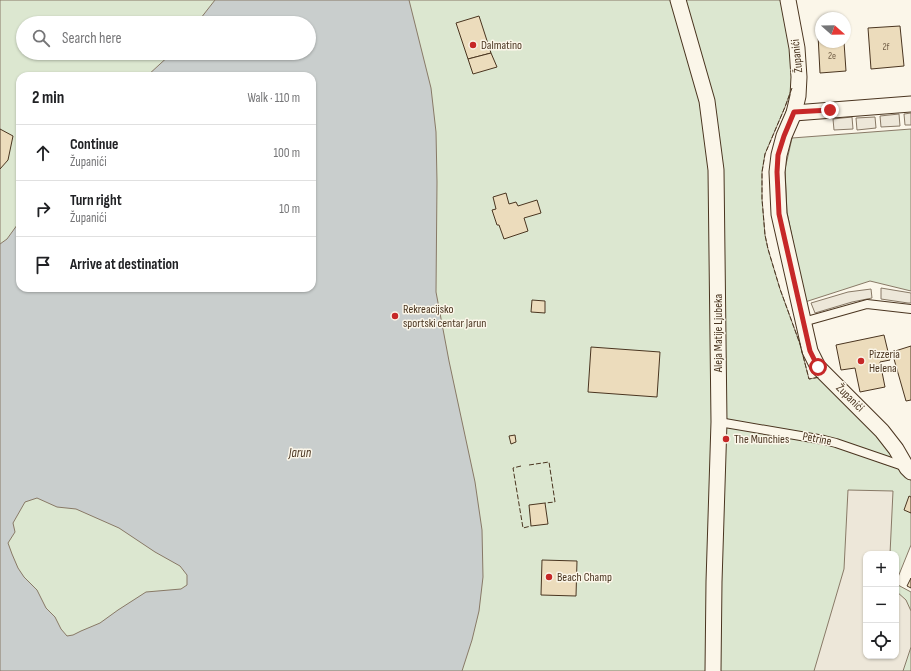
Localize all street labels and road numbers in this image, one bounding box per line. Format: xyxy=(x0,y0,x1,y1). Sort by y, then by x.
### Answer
street label: Županići xyxy=(788,38,806,74)
street label: Aleja Matije Ljubeka xyxy=(711,293,726,373)
street label: Županići xyxy=(833,381,867,415)
street label: Petrine xyxy=(801,429,833,449)

